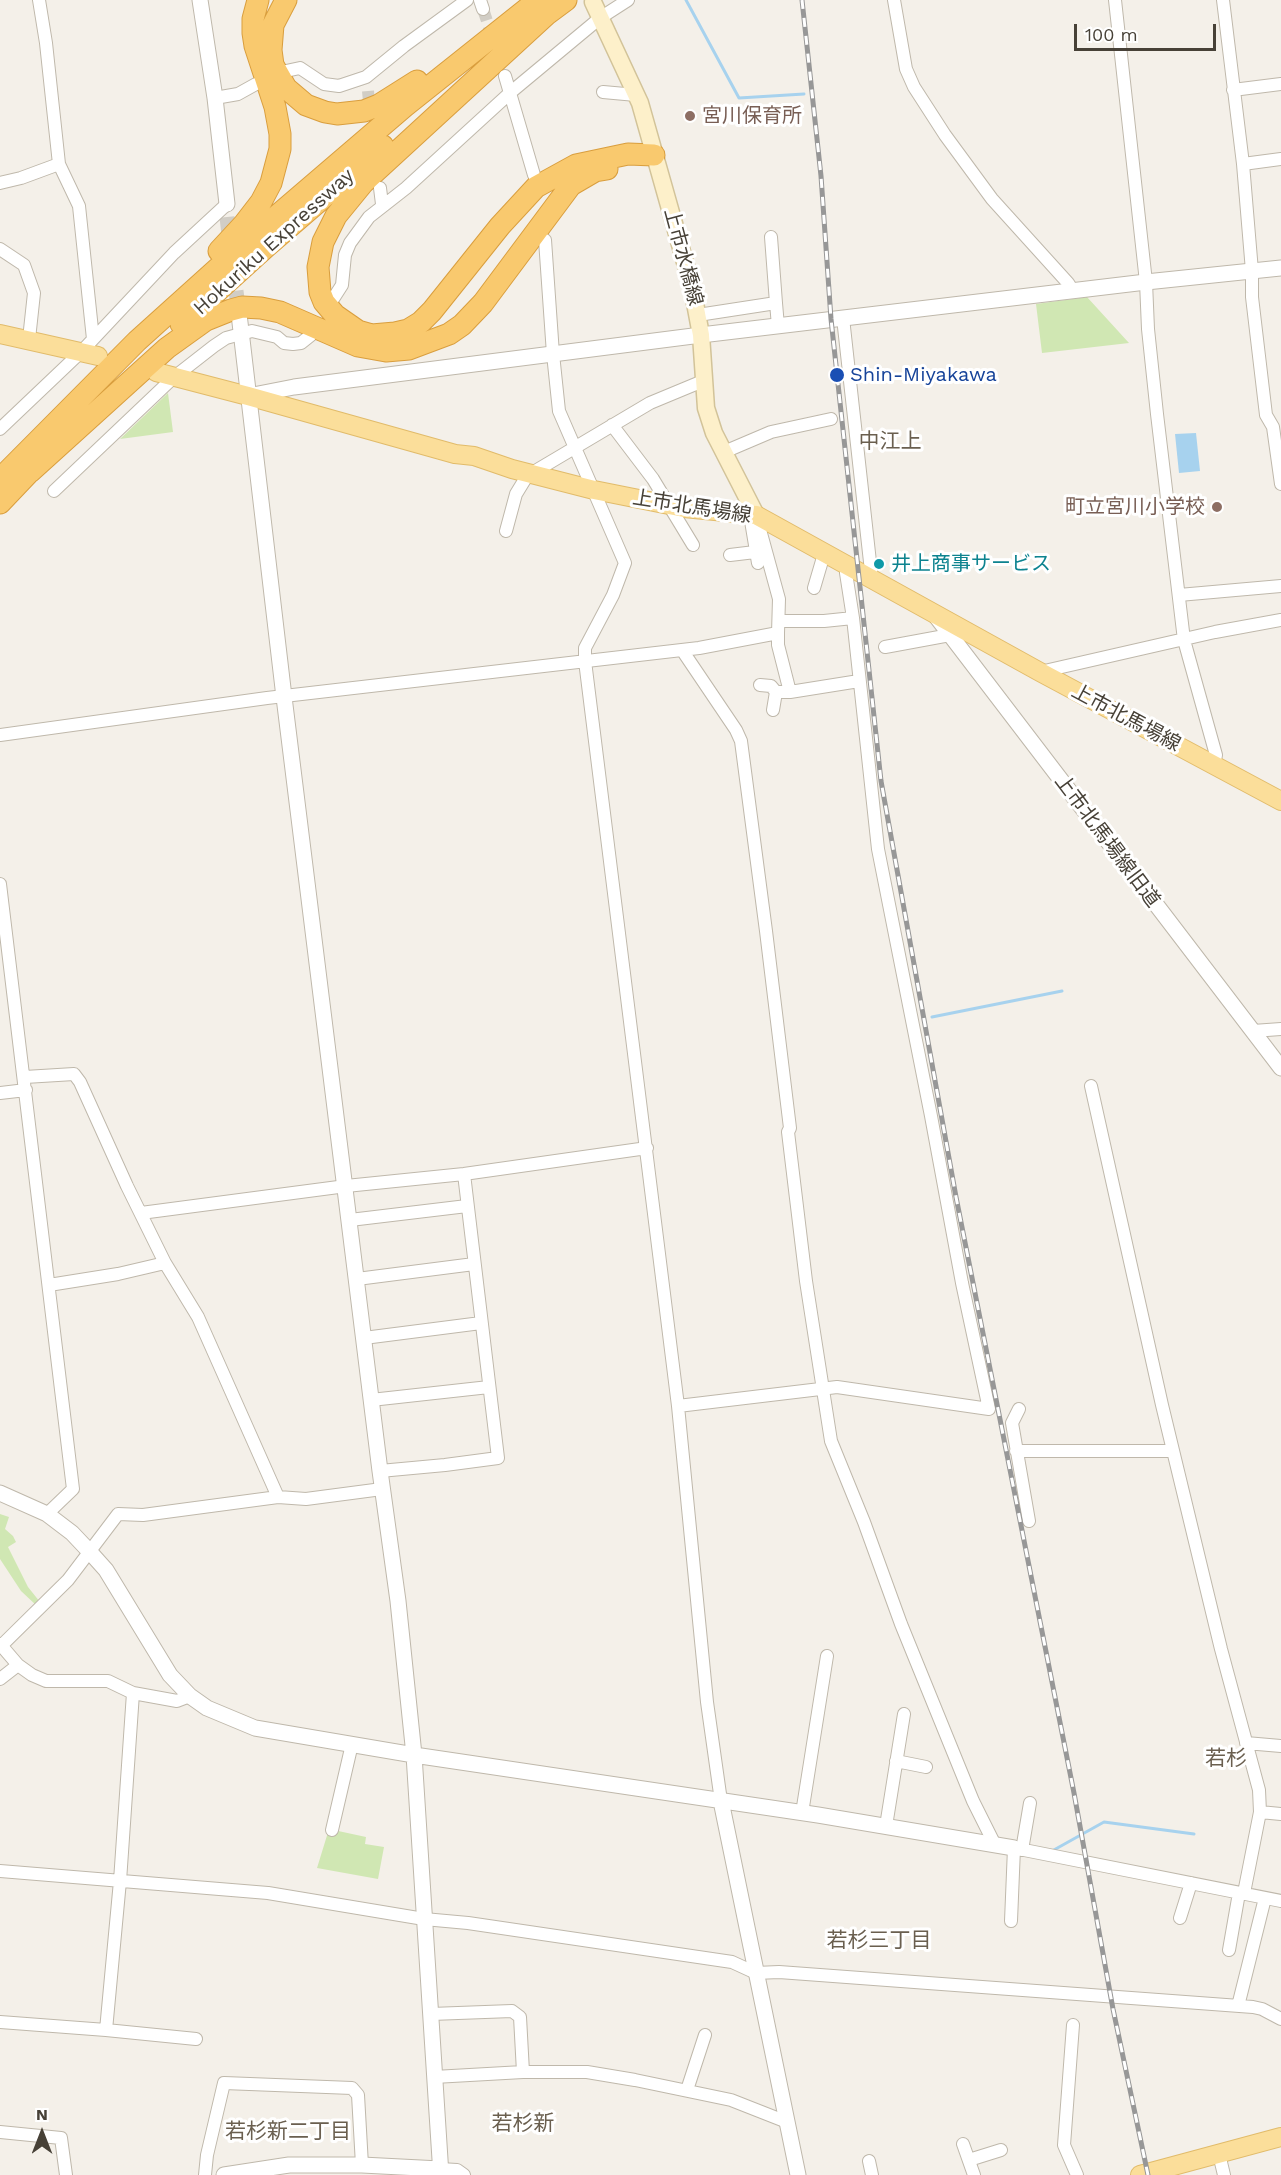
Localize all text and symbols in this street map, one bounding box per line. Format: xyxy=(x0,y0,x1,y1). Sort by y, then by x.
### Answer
scale bar xyxy=(1077,12,1220,50)
text: 100 m xyxy=(1085,24,1138,45)
place label: 宮川保育所 xyxy=(702,104,802,128)
marker: 宮川保育所 xyxy=(683,109,697,123)
street label: Hokuriku Expressway xyxy=(189,164,359,320)
street label: 上市水橋線 xyxy=(658,206,708,308)
place label: Shin-Miyakawa xyxy=(850,363,997,387)
marker: Shin-Miyakawa xyxy=(828,366,846,384)
district label: 中江上 xyxy=(859,429,921,455)
street label: 上市北馬場線 xyxy=(631,486,753,528)
place label: 町立宮川小学校 xyxy=(1065,495,1205,519)
marker: 町立宮川小学校 xyxy=(1210,500,1224,514)
place label: 井上商事サービス xyxy=(891,552,1051,576)
marker: 井上商事サービス xyxy=(872,557,886,571)
street label: 上市北馬場線 xyxy=(1067,679,1185,757)
street label: 上市北馬場線旧道 xyxy=(1049,770,1165,912)
district label: 若杉 xyxy=(1205,1746,1247,1772)
district label: 若杉三丁目 xyxy=(827,1928,931,1954)
north arrow xyxy=(12,2103,72,2163)
text: N xyxy=(36,2105,48,2124)
district label: 若杉新 xyxy=(492,2111,554,2137)
district label: 若杉新二丁目 xyxy=(225,2119,351,2145)

